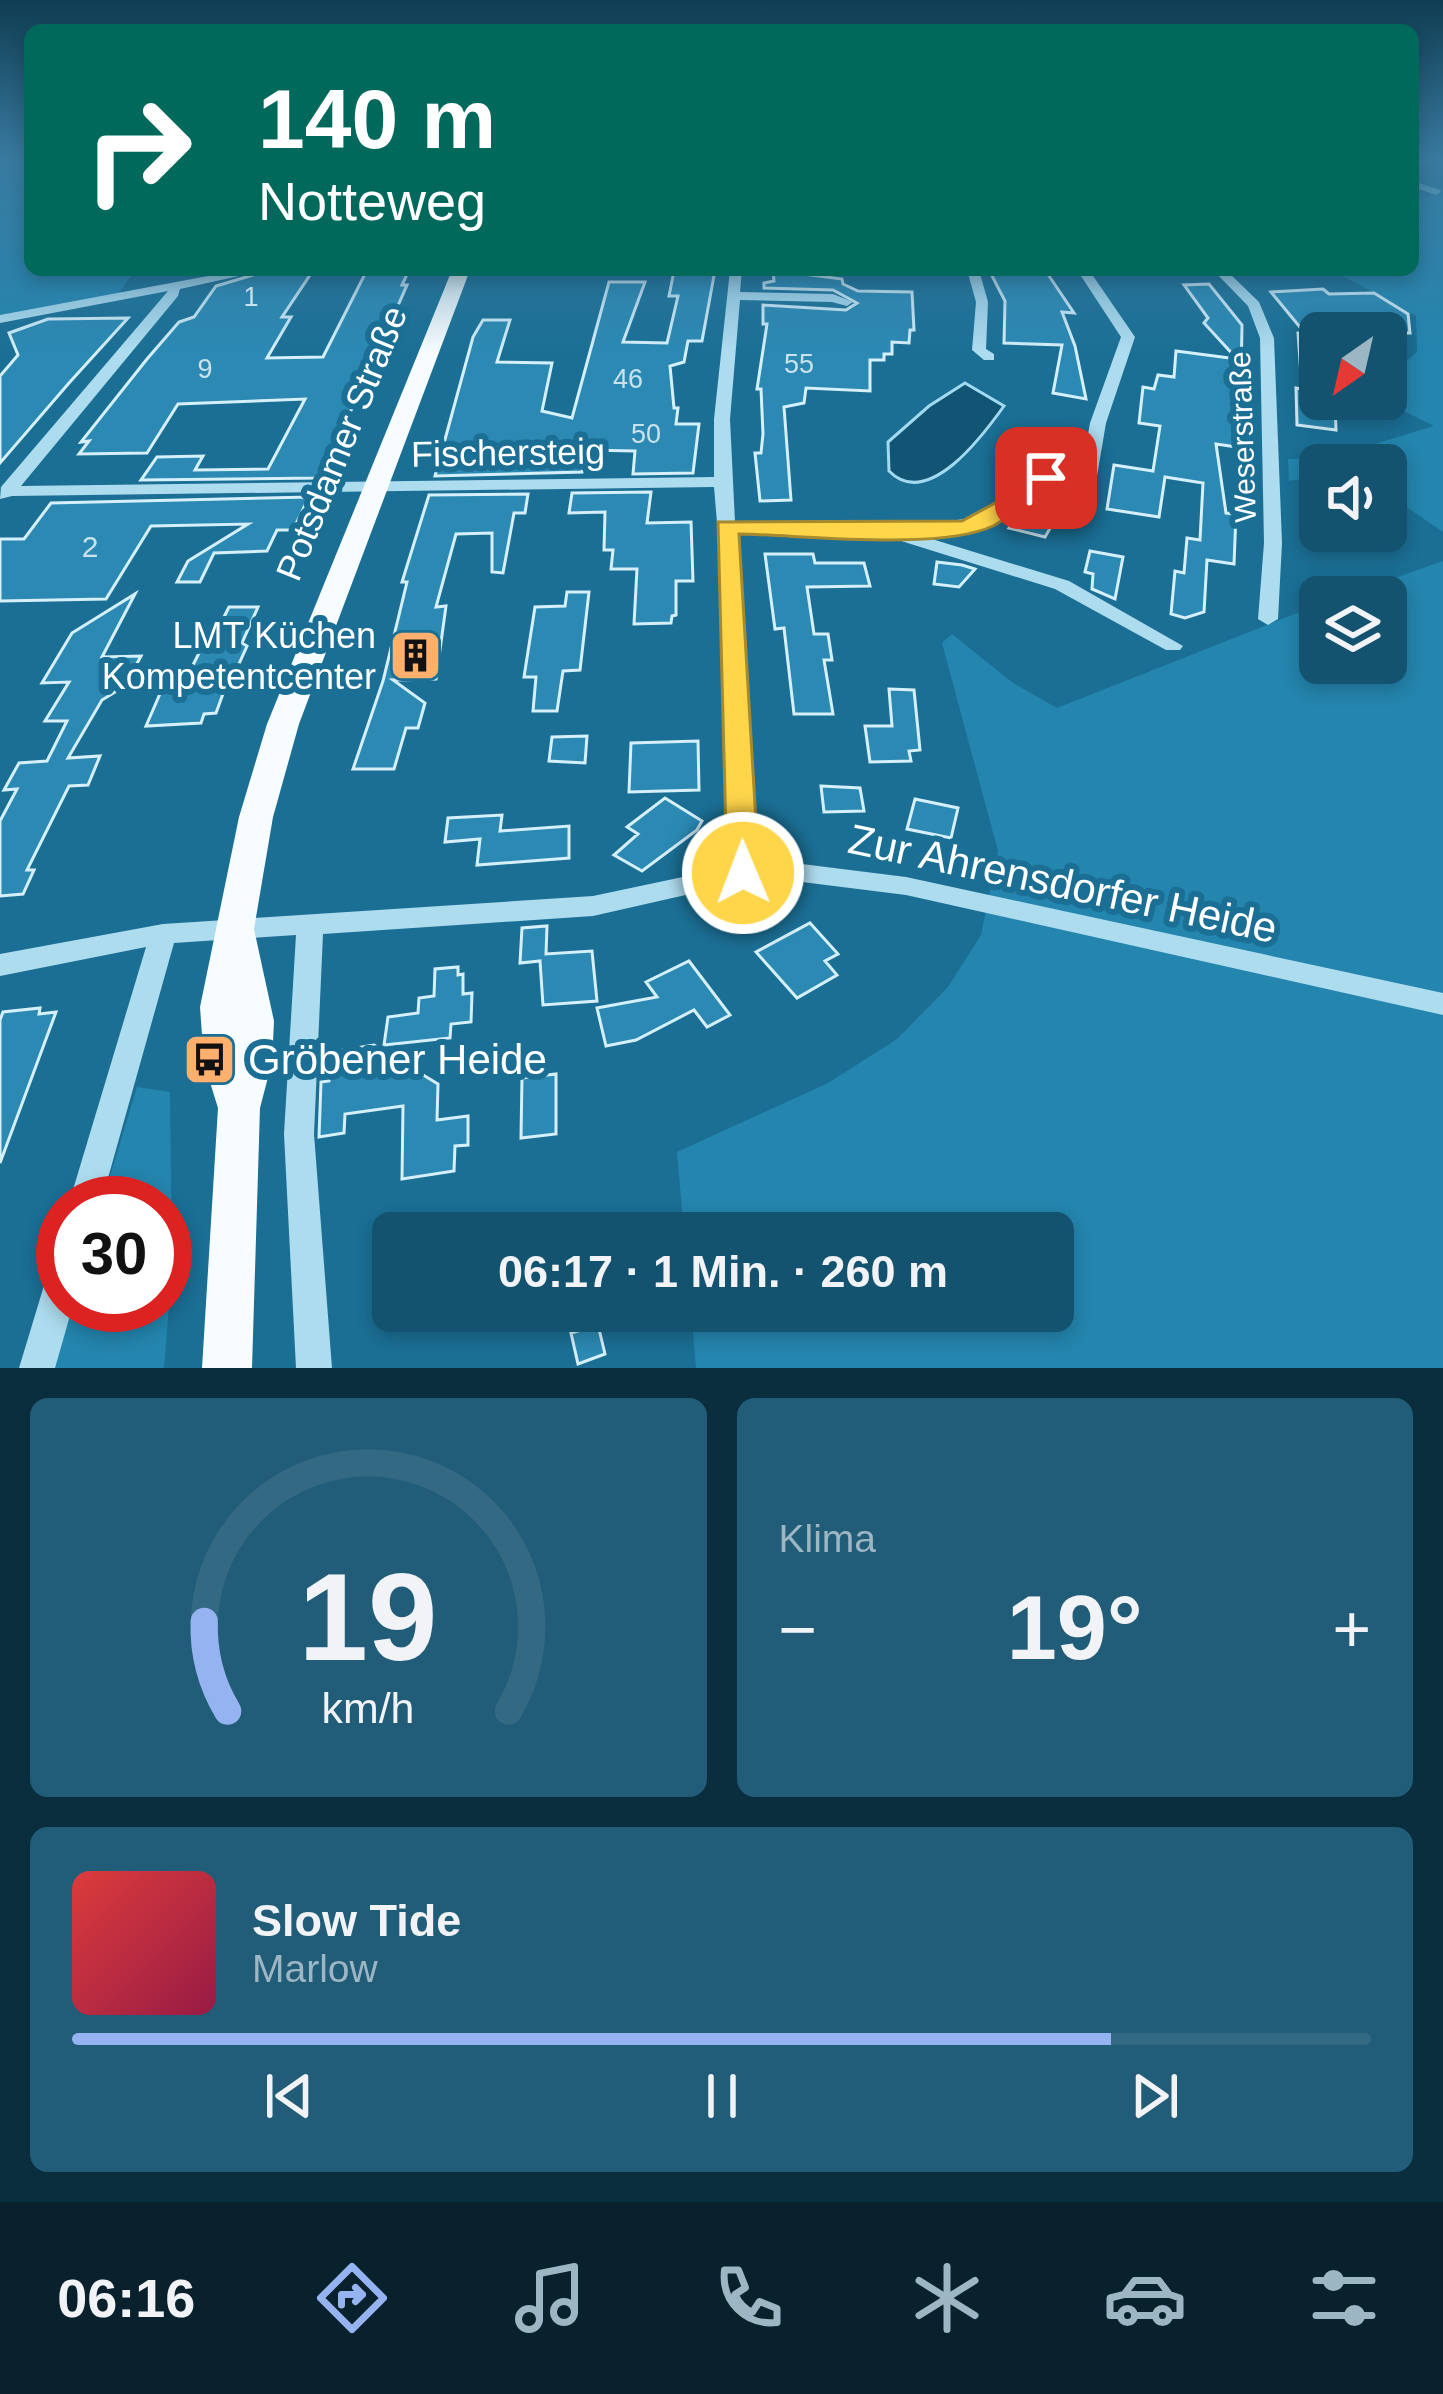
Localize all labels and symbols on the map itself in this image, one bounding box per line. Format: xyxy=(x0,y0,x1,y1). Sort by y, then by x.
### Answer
house number: 1 xyxy=(243,282,259,312)
street label: Potsdamer Straße xyxy=(268,300,415,586)
north arrow xyxy=(1299,312,1407,420)
house number: 55 xyxy=(784,349,814,379)
street label: Weserstraße xyxy=(1223,351,1262,523)
house number: 9 xyxy=(197,354,213,384)
house number: 46 xyxy=(613,364,643,394)
house number: 50 xyxy=(631,419,661,449)
pin xyxy=(995,427,1097,529)
street label: Fischersteig xyxy=(411,430,605,475)
house number: 2 xyxy=(82,530,98,563)
place label: LMT Küchen Kompetentcenter xyxy=(102,615,376,697)
building icon: LMT Küchen Kompetentcenter xyxy=(387,628,443,684)
position arrow xyxy=(680,810,806,936)
street label: Zur Ahrensdorfer Heide xyxy=(844,815,1281,952)
bus stop icon: Gröbener Heide xyxy=(181,1031,237,1087)
place label: Gröbener Heide xyxy=(248,1036,547,1083)
speed limit sign: 30 xyxy=(36,1176,192,1332)

